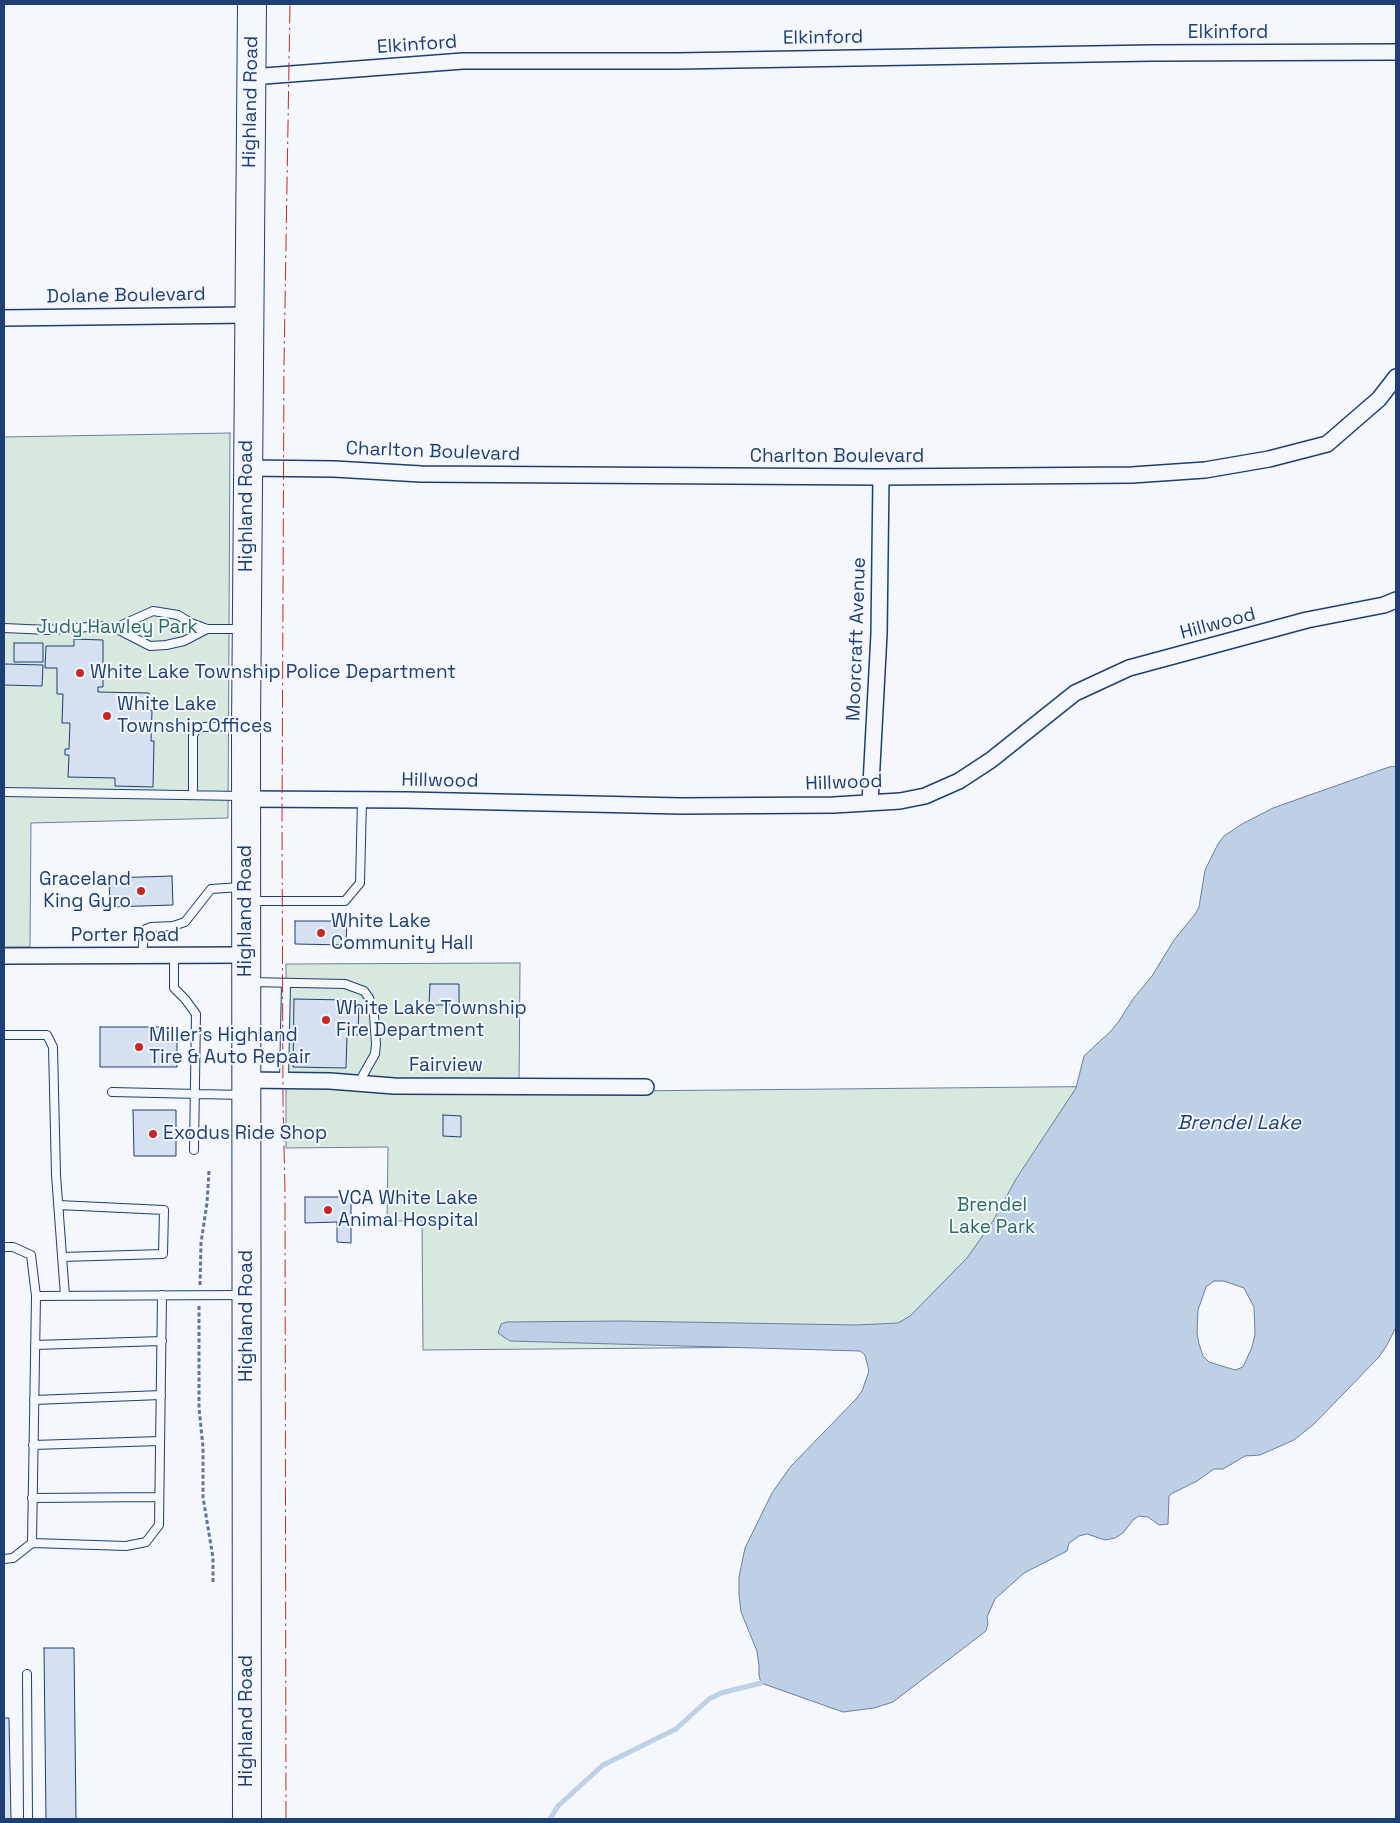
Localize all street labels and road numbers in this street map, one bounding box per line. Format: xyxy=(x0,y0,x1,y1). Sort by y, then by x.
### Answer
street label: Elkinford xyxy=(1188,22,1268,44)
street label: Elkinford xyxy=(783,26,863,50)
street label: Elkinford xyxy=(376,31,458,59)
street label: Highland Road xyxy=(238,36,264,168)
street label: Dolane Boulevard xyxy=(46,283,206,309)
street label: Charlton Boulevard xyxy=(345,438,521,466)
street label: Highland Road xyxy=(236,440,258,572)
street label: Charlton Boulevard xyxy=(750,446,924,468)
street label: Moorcraft Avenue xyxy=(843,557,871,721)
street label: Hillwood xyxy=(1178,603,1258,645)
street label: Hillwood xyxy=(401,769,479,793)
street label: Hillwood xyxy=(805,770,883,796)
street label: Highland Road xyxy=(235,845,257,977)
street label: Porter Road xyxy=(71,925,179,947)
street label: Fairview xyxy=(409,1055,483,1077)
street label: Highland Road xyxy=(236,1250,258,1382)
street label: Highland Road xyxy=(236,1655,258,1787)

